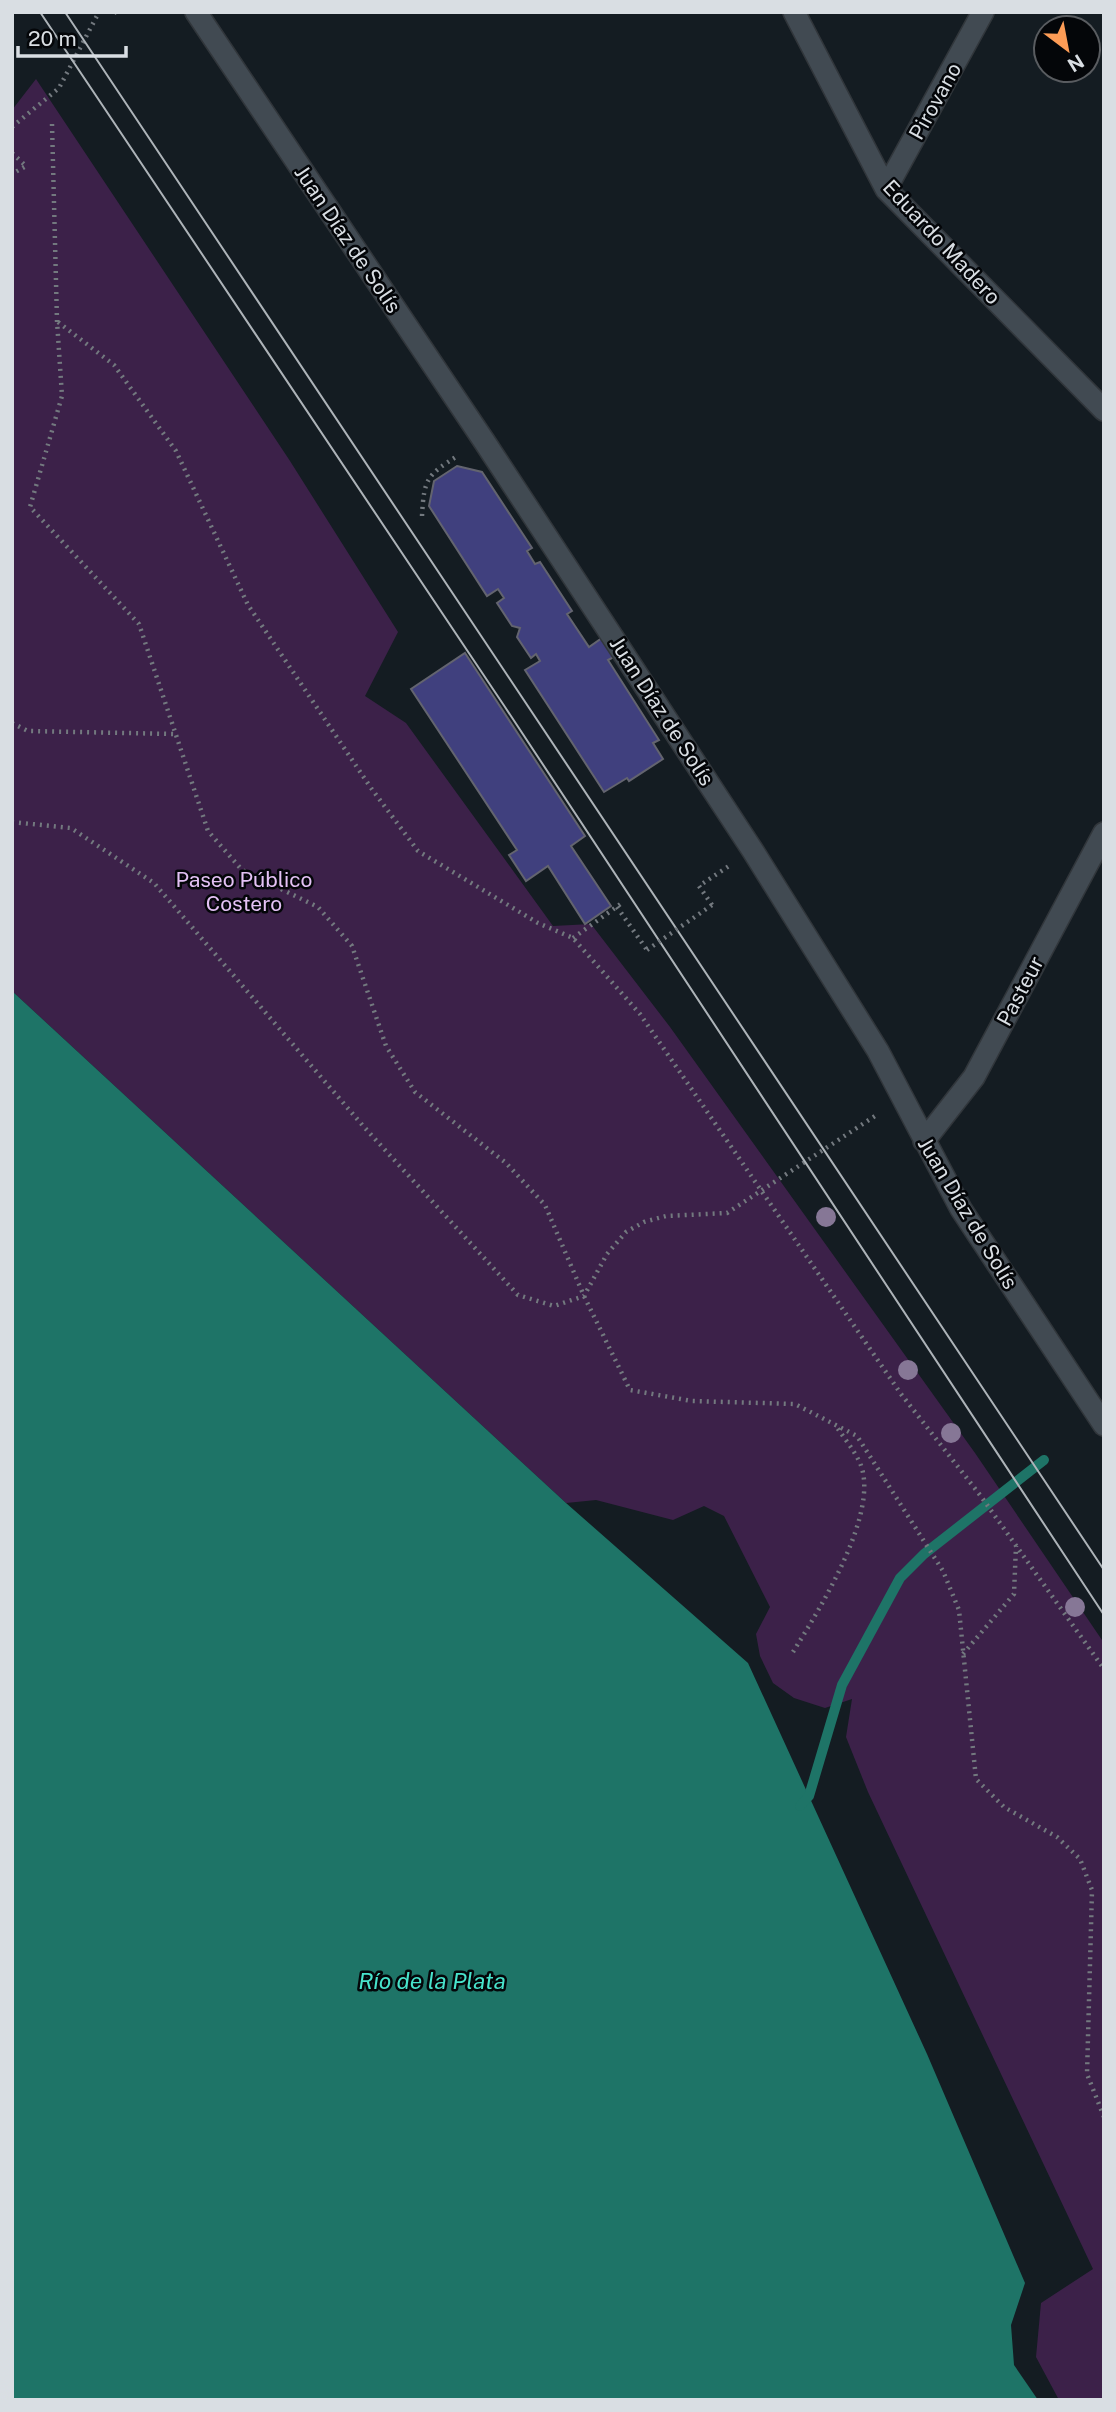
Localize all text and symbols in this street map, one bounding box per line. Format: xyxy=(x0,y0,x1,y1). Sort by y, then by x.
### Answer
scale bar xyxy=(18,14,126,58)
north arrow xyxy=(1032,14,1102,84)
text: 20 m xyxy=(28,26,77,51)
text: N xyxy=(1064,50,1088,77)
street label: Pirovano xyxy=(904,58,966,144)
street label: Juan Díaz de Solís xyxy=(289,160,407,318)
street label: Eduardo Madero xyxy=(878,175,1006,309)
street label: Juan Díaz de Solís xyxy=(605,632,719,790)
park label: Paseo Público Costero xyxy=(176,867,312,916)
street label: Pasteur xyxy=(991,952,1049,1030)
street label: Juan Díaz de Solís xyxy=(913,1133,1023,1293)
water label: Río de la Plata xyxy=(358,1967,506,1994)

